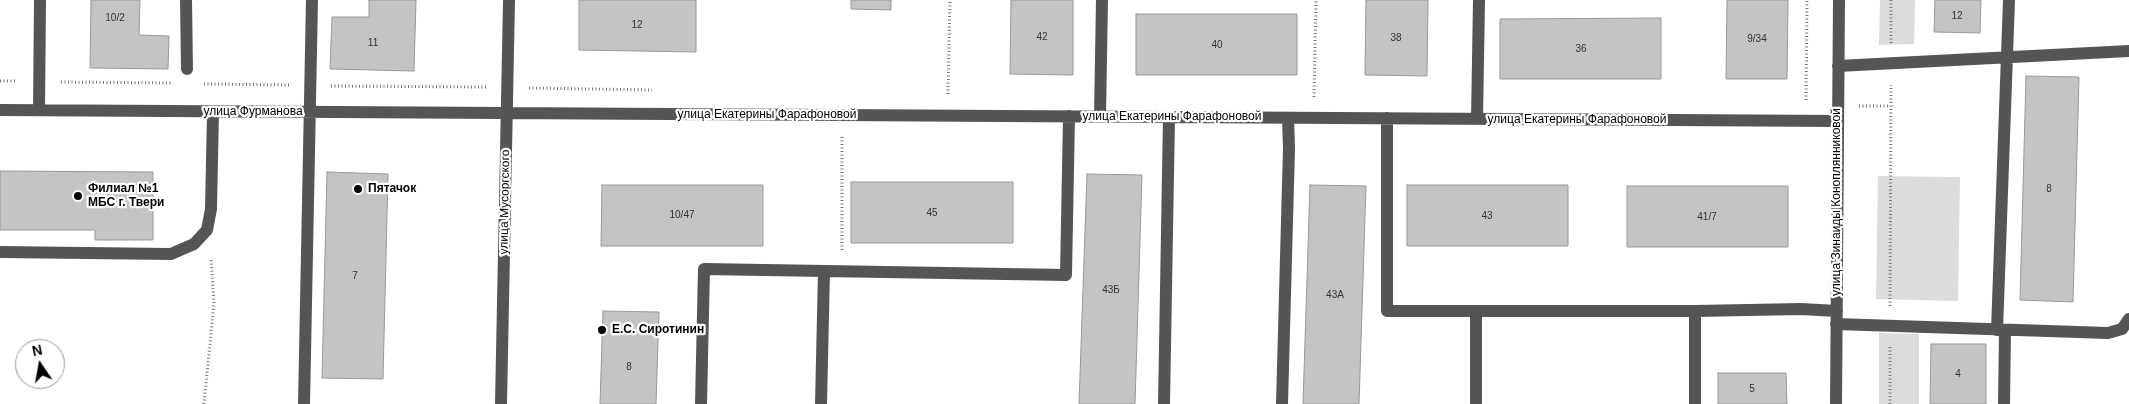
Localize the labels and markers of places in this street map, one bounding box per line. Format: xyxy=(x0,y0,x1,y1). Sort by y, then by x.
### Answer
place label: Филиал №1 МБС г. Твери xyxy=(88,182,164,210)
place label: Пятачок xyxy=(368,182,416,196)
marker: Пятачок xyxy=(352,183,364,195)
marker: Филиал №1 МБС г. Твери xyxy=(72,190,84,202)
place label: Е.С. Сиротинин xyxy=(612,323,704,337)
marker: Е.С. Сиротинин xyxy=(596,324,608,336)

